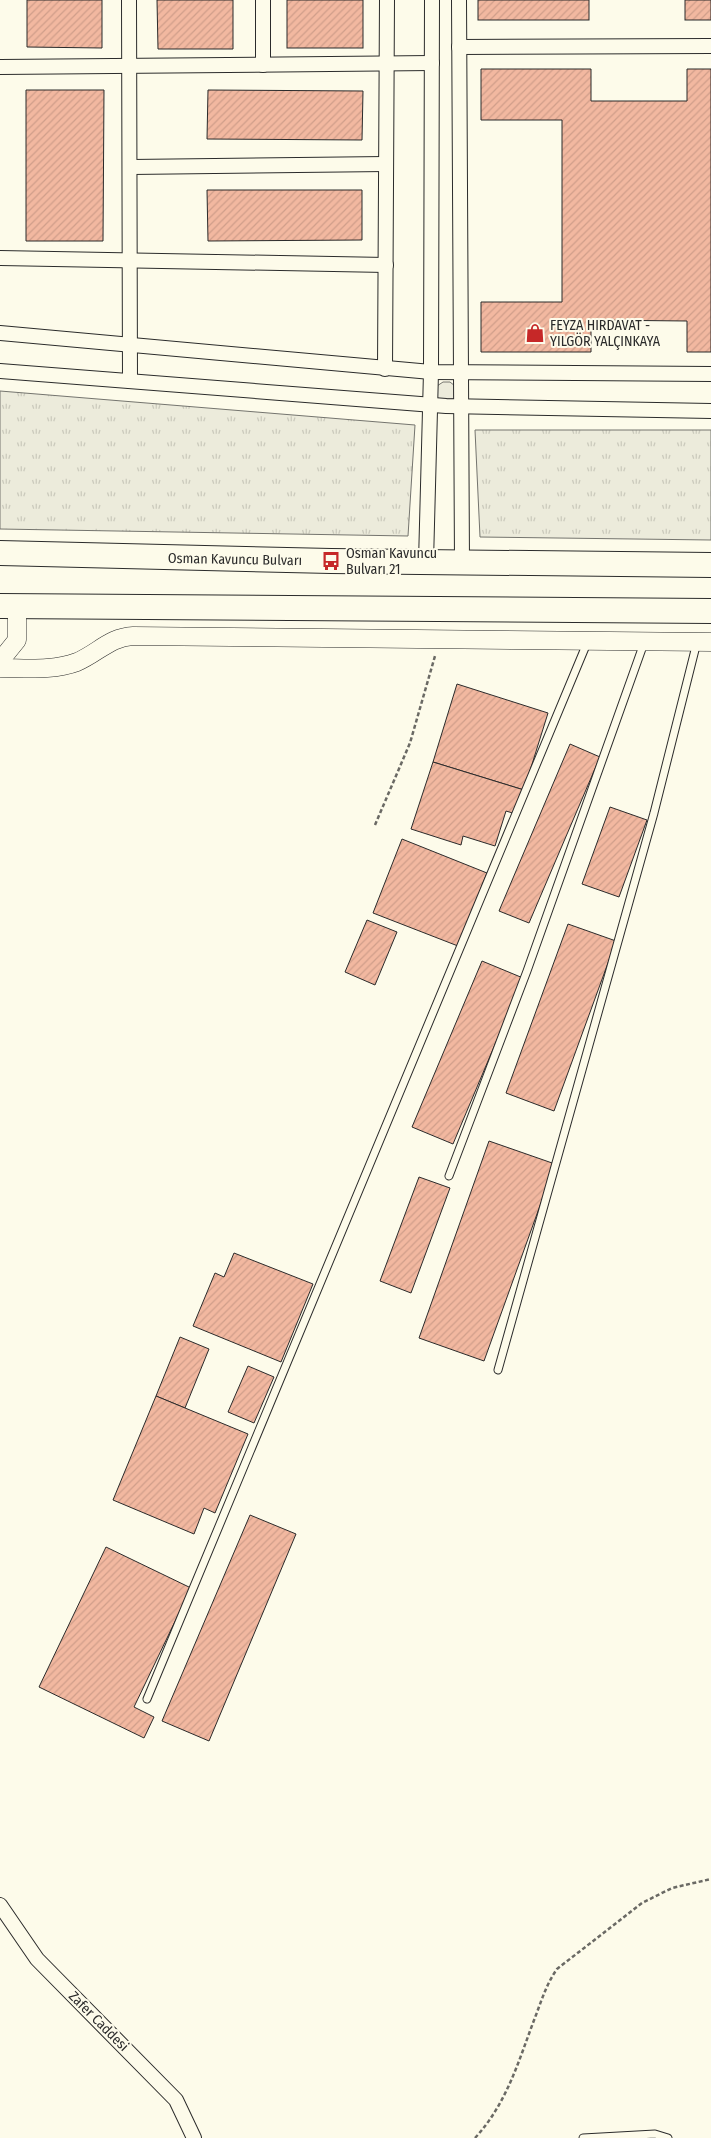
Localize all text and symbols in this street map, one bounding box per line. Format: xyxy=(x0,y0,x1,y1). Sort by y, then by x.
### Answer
place label: FEYZA HIRDAVAT - YILGÖR YALÇINKAYA xyxy=(550,317,661,350)
shop icon: FEYZA HIRDAVAT - YILGÖR YALÇINKAYA xyxy=(524,322,546,344)
place label: Osman Kavuncu Bulvarı 21 xyxy=(346,545,437,578)
street label: Osman Kavuncu Bulvarı xyxy=(168,550,302,569)
bus stop icon: Osman Kavuncu Bulvarı 21 xyxy=(320,550,342,572)
street label: Zafer Caddesi xyxy=(65,1988,132,2055)

